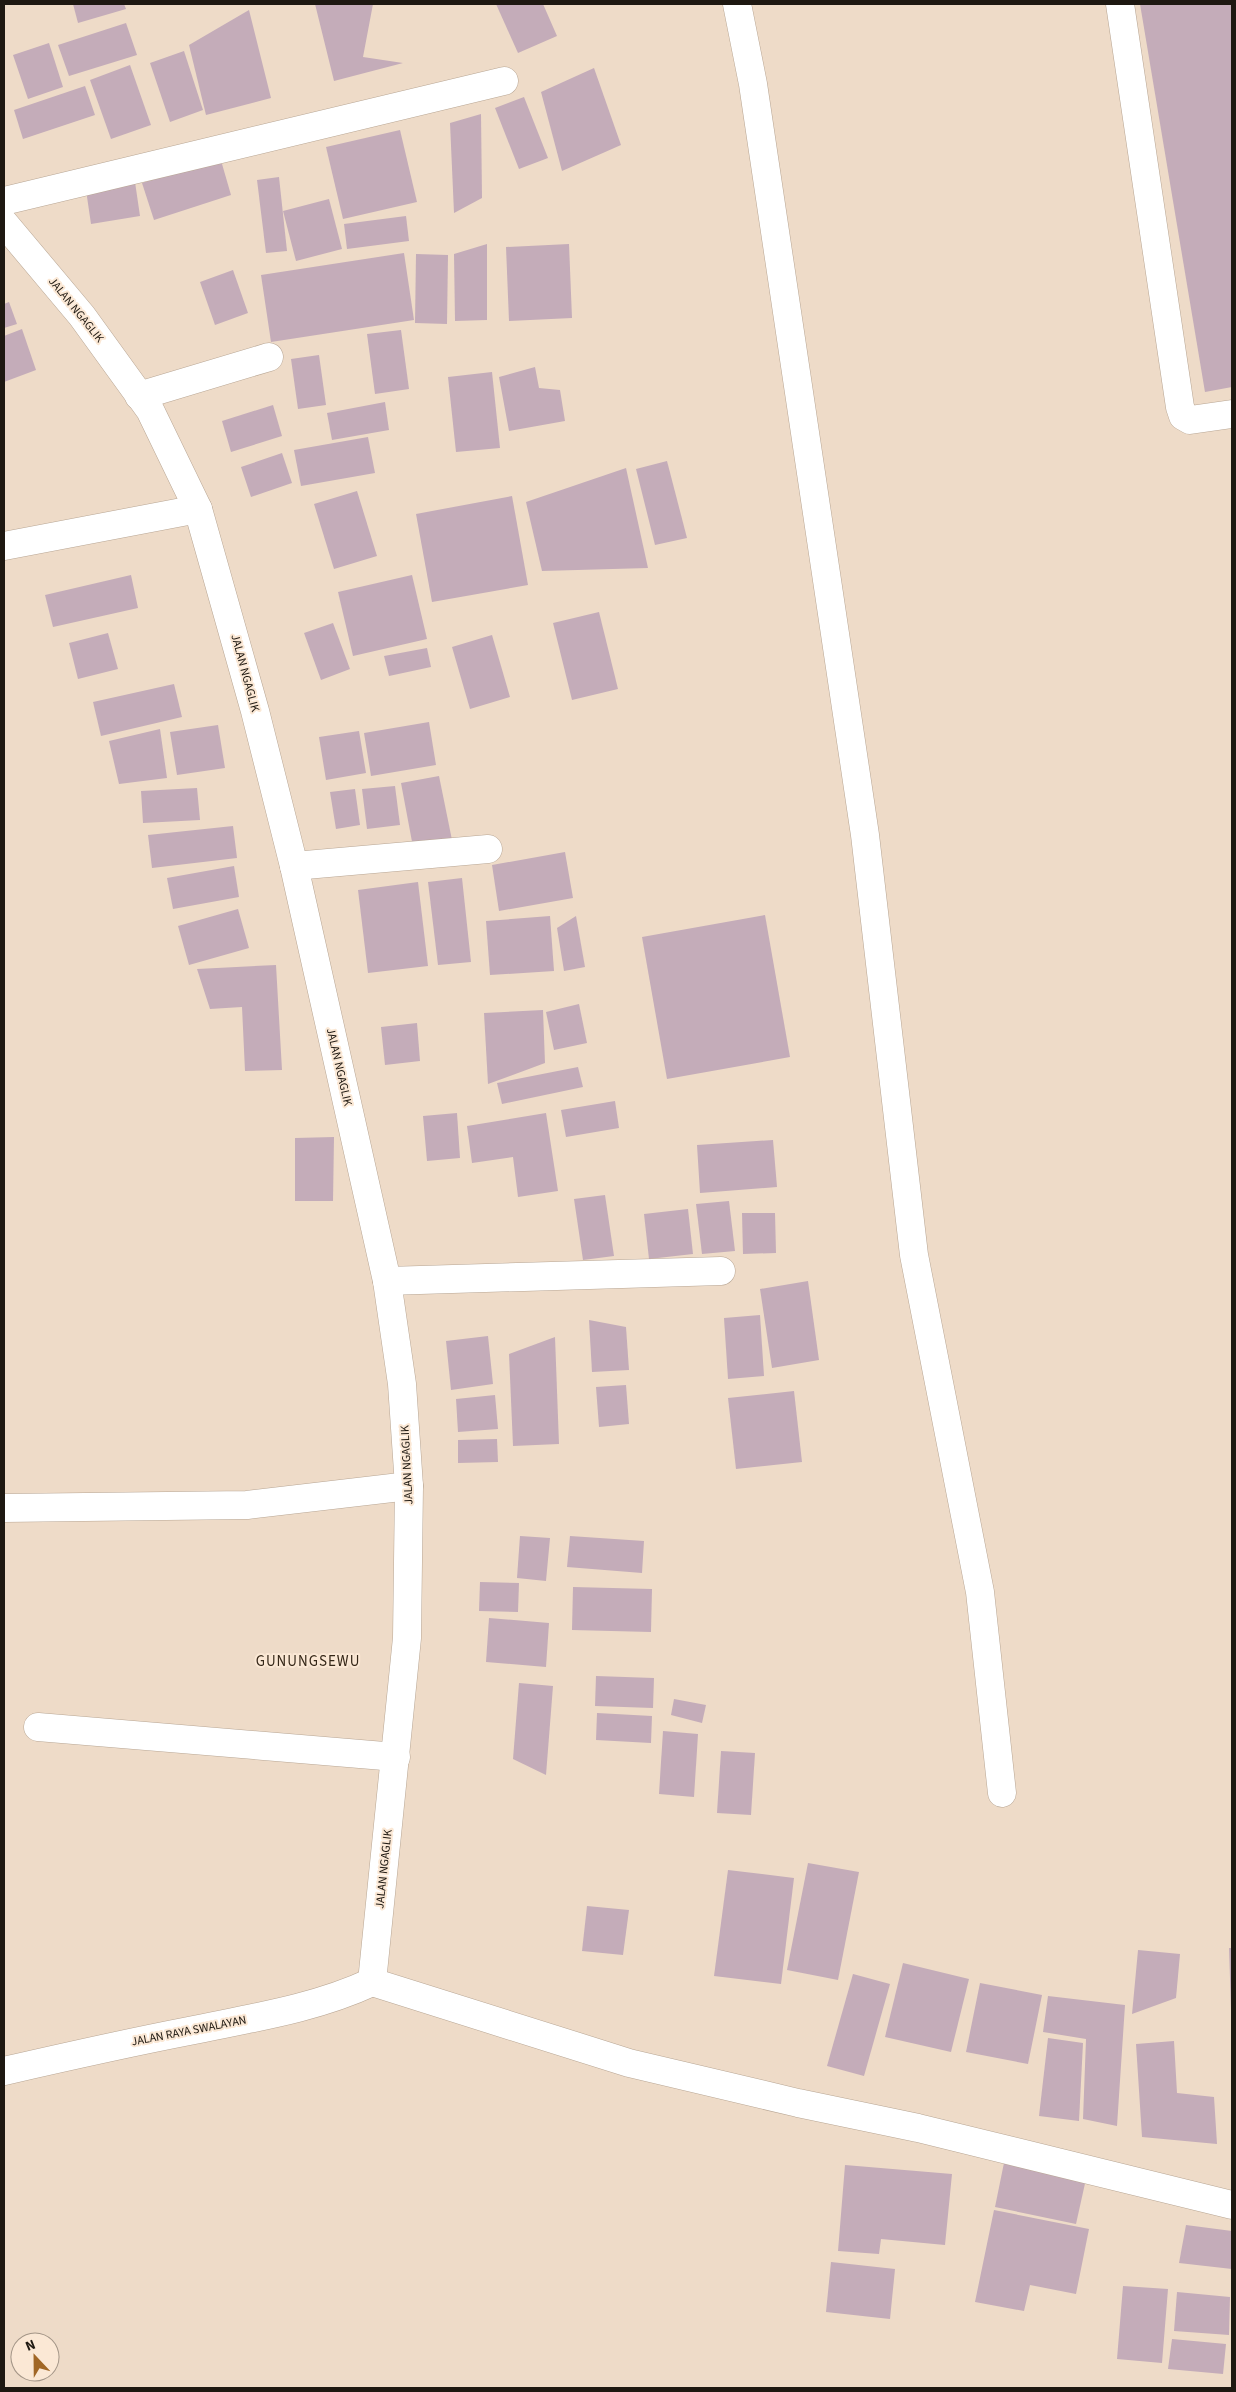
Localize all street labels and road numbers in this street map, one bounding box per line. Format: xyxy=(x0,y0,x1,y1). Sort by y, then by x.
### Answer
street label: JALAN NGAGLIK xyxy=(44,274,108,346)
street label: JALAN NGAGLIK xyxy=(226,632,264,714)
street label: JALAN NGAGLIK xyxy=(322,1026,356,1108)
street label: JALAN NGAGLIK xyxy=(396,1425,418,1505)
street label: JALAN NGAGLIK xyxy=(371,1828,397,1910)
street label: JALAN RAYA SWALAYAN xyxy=(130,2012,248,2050)

